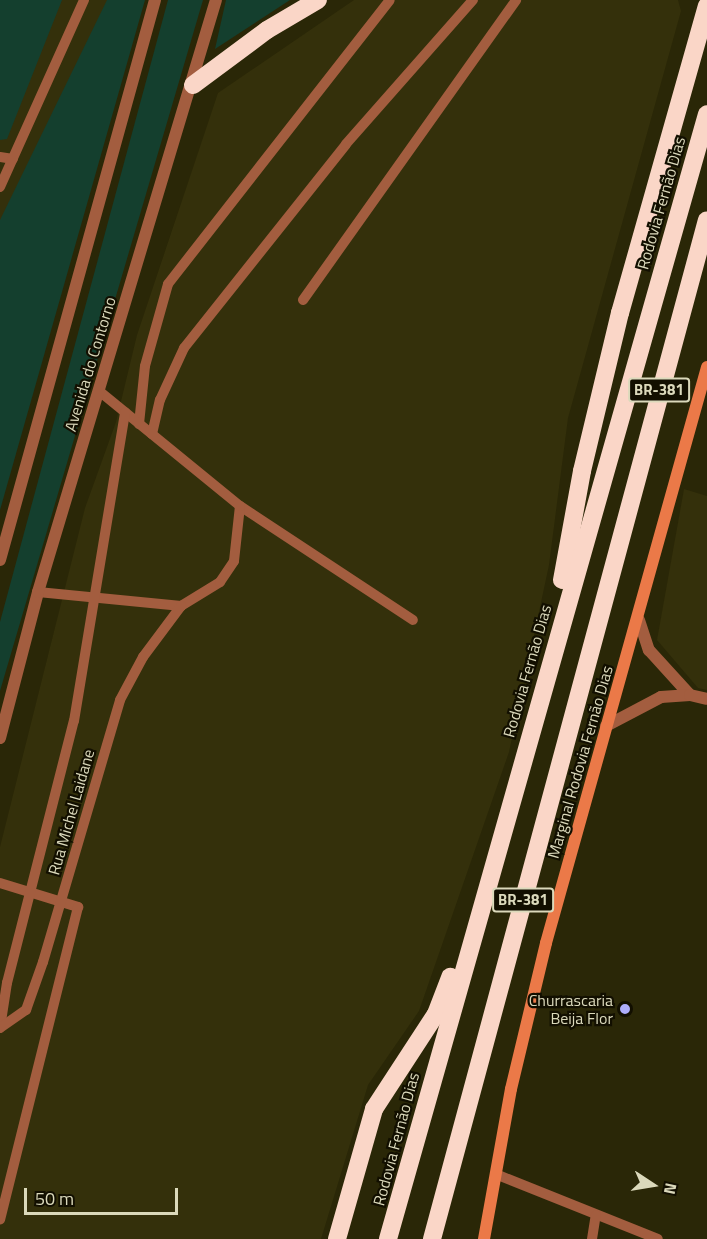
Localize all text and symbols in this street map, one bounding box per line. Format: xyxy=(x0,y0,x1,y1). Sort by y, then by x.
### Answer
street label: Rodovia Fernão Dias xyxy=(633,134,689,272)
street label: Avenida do Contorno xyxy=(60,294,120,434)
road number: BR-381 xyxy=(628,378,690,402)
street label: Rodovia Fernão Dias xyxy=(499,602,555,740)
street label: Marginal Rodovia Fernão Dias xyxy=(543,663,617,861)
street label: Rua Michel Laidane xyxy=(44,747,98,877)
road number: BR-381 xyxy=(492,888,554,912)
place label: Churrascaria Beija Flor xyxy=(529,990,613,1028)
marker: Churrascaria Beija Flor xyxy=(618,1002,632,1016)
street label: Rodovia Fernão Dias xyxy=(369,1070,423,1208)
north arrow xyxy=(623,1155,683,1215)
scale bar xyxy=(27,1176,182,1214)
text: N xyxy=(658,1181,683,1197)
text: 50 m xyxy=(35,1185,74,1212)

